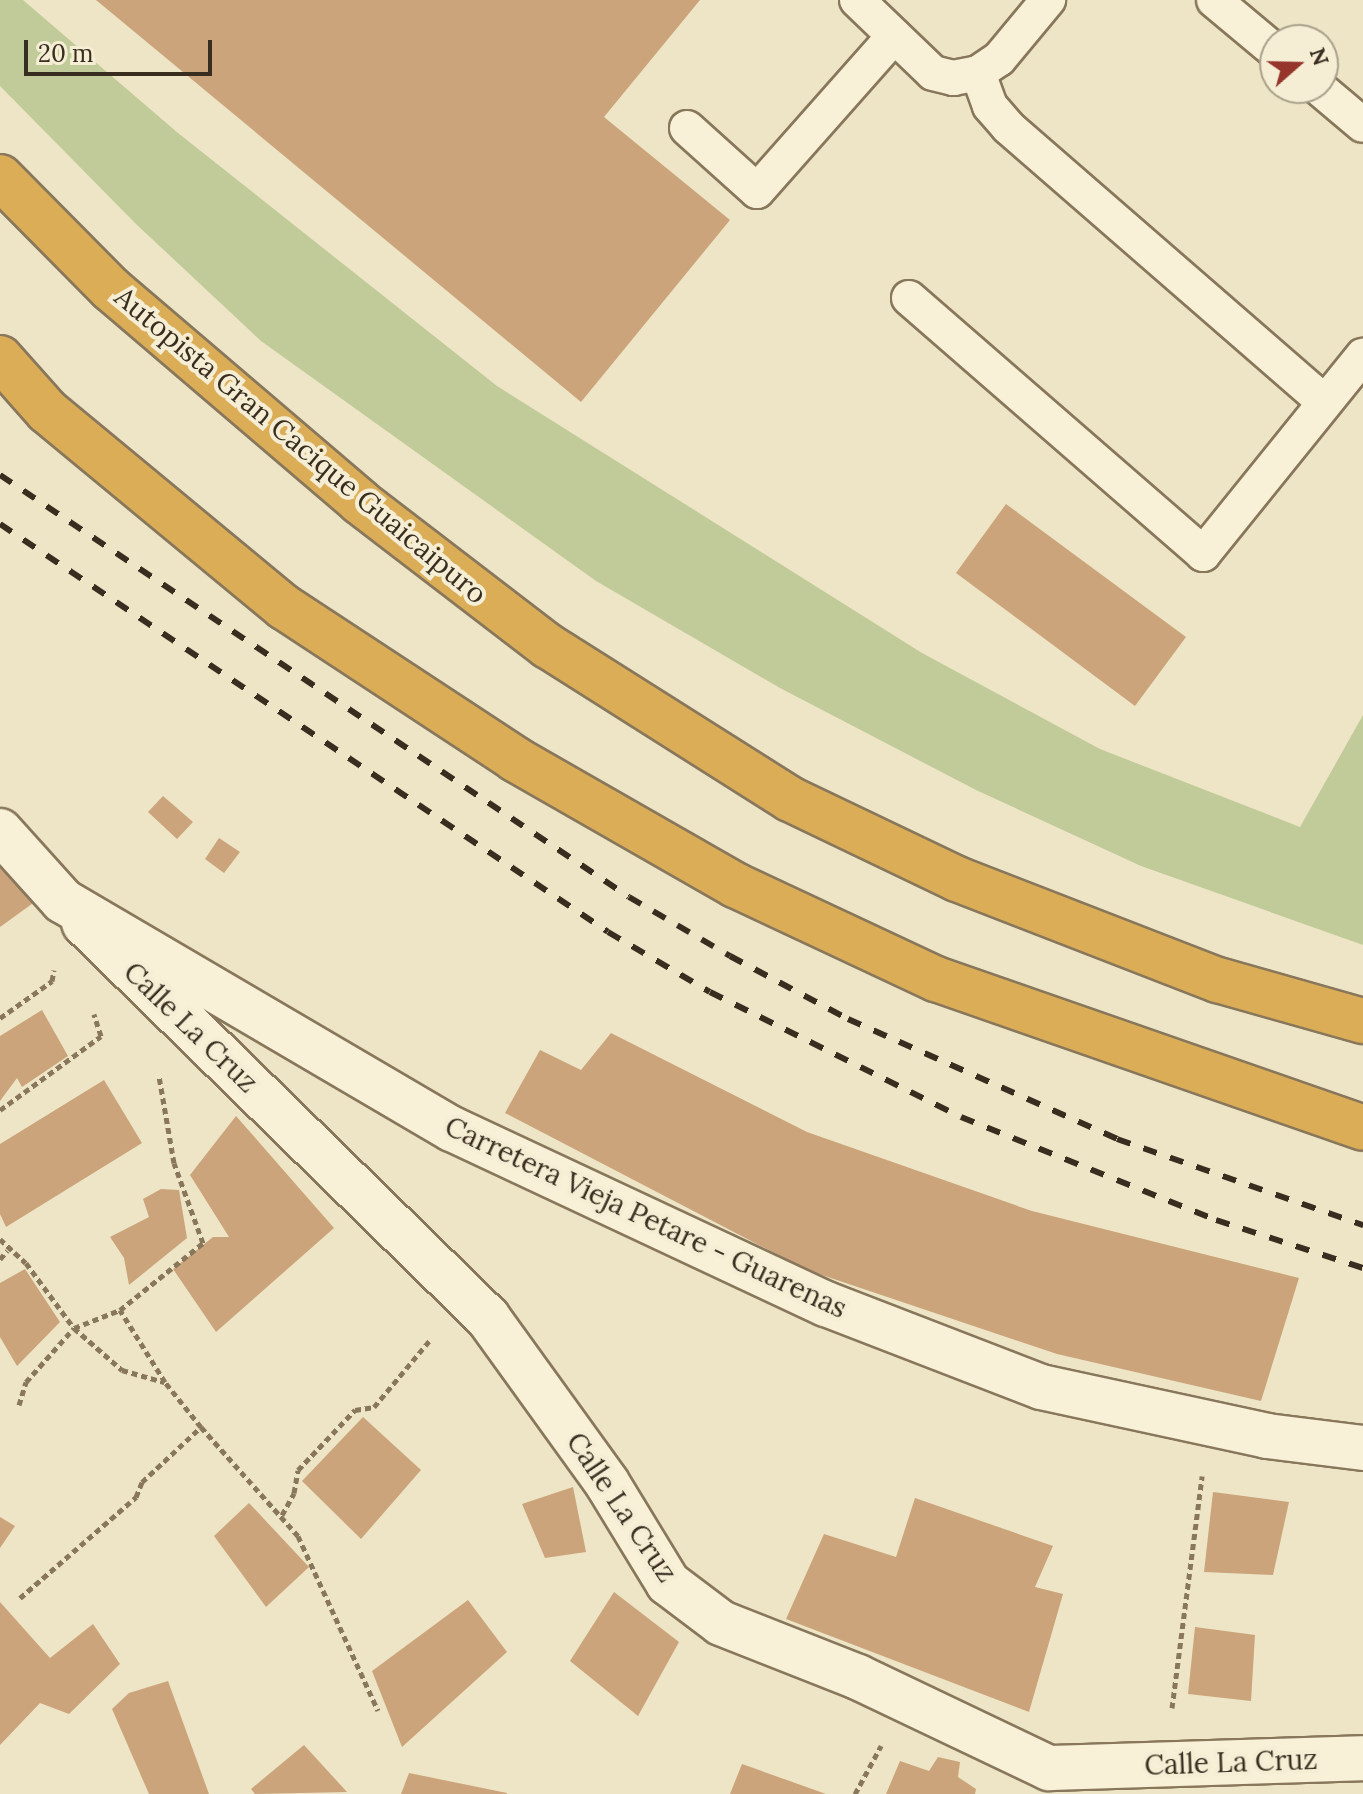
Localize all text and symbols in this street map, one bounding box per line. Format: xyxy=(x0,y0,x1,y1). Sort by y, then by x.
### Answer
scale bar xyxy=(28,24,216,74)
north arrow xyxy=(1259,24,1339,104)
text: 20 m xyxy=(38,38,94,69)
text: N xyxy=(1304,44,1336,69)
street label: Autopista Gran Cacique Guaicaipuro xyxy=(108,279,494,611)
street label: Calle La Cruz xyxy=(117,955,265,1099)
street label: Carretera Vieja Petare - Guarenas xyxy=(440,1109,852,1325)
street label: Calle La Cruz xyxy=(560,1426,684,1588)
street label: Calle La Cruz xyxy=(1144,1742,1318,1782)

